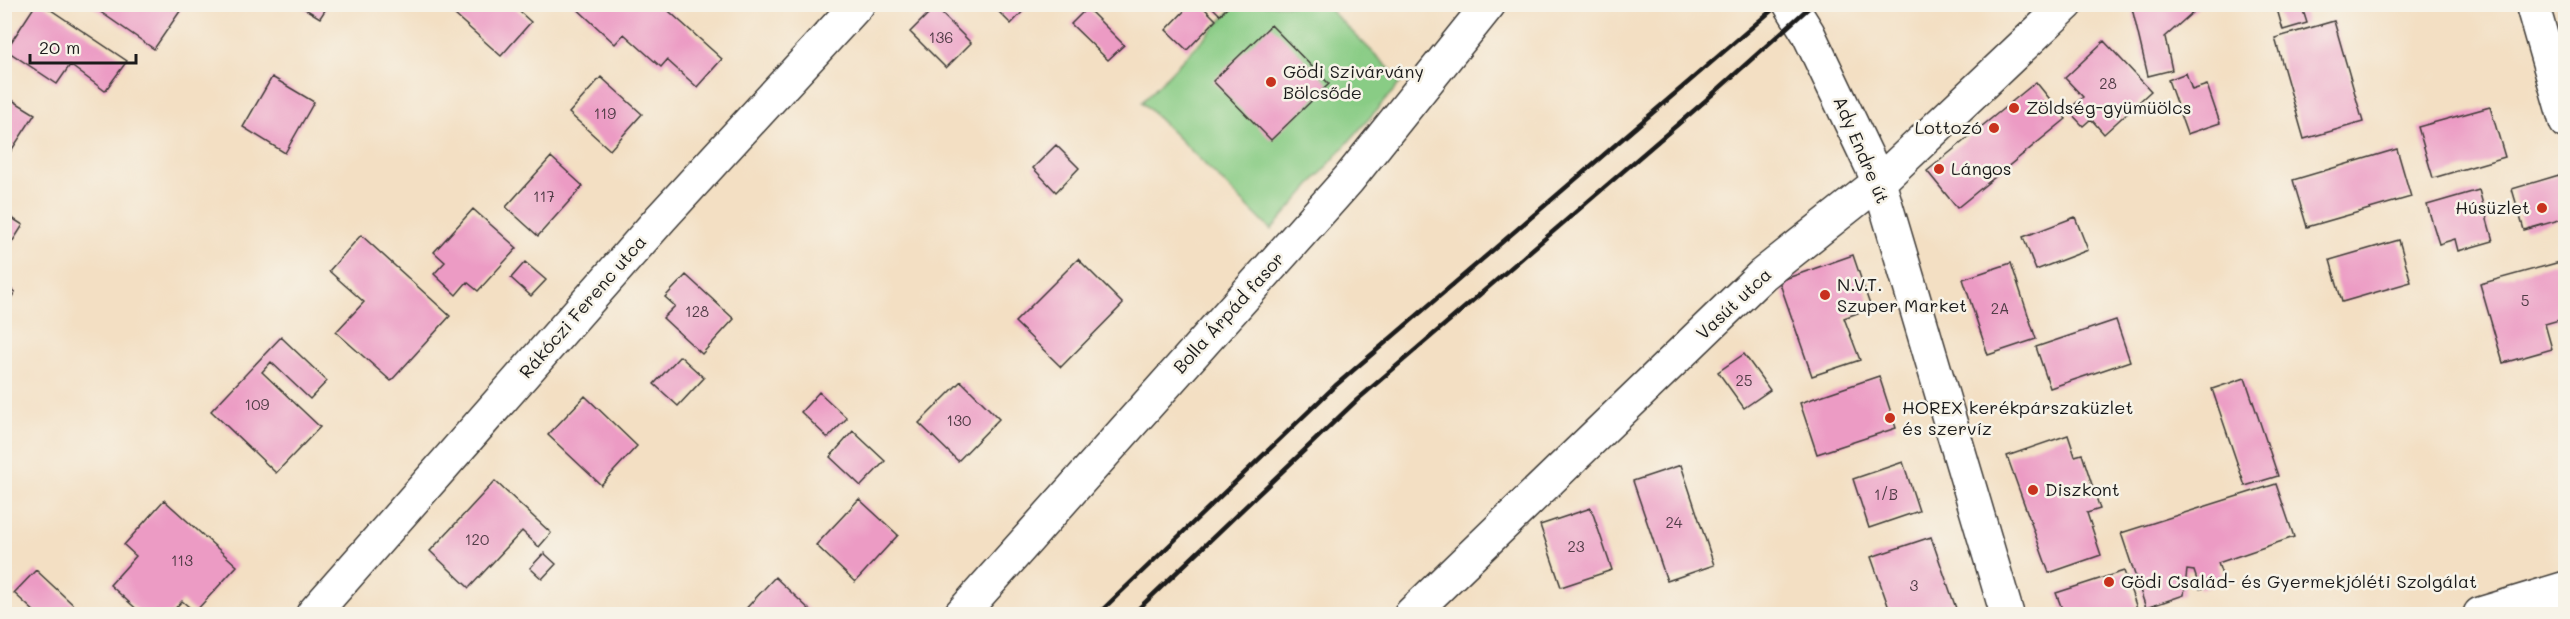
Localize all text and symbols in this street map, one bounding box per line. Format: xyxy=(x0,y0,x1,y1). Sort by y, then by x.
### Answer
scale bar xyxy=(30,27,136,65)
house number: 136 xyxy=(929,27,953,47)
text: 20 m xyxy=(39,35,80,59)
place label: Gödi Szivárvány Bölcsőde xyxy=(1283,59,1424,104)
house number: 28 xyxy=(2099,73,2117,93)
marker: Gödi Szivárvány Bölcsőde xyxy=(1264,75,1278,89)
street label: Ady Endre út xyxy=(1829,92,1895,207)
place label: Zöldség-gyümüölcs xyxy=(2026,95,2191,119)
marker: Zöldség-gyümüölcs xyxy=(2007,101,2021,115)
house number: 119 xyxy=(594,103,616,123)
place label: Lottozó xyxy=(1915,115,1982,139)
marker: Lottozó xyxy=(1987,121,2001,135)
place label: Lángos xyxy=(1951,156,2012,180)
marker: Lángos xyxy=(1932,162,1946,176)
house number: 117 xyxy=(533,186,555,206)
place label: Húsüzlet xyxy=(2455,195,2530,219)
marker: Húsüzlet xyxy=(2535,201,2549,215)
street label: Rákóczi Ferenc utca xyxy=(513,230,651,383)
street label: Bolla Árpád fasor xyxy=(1167,247,1289,378)
street label: Vasút utca xyxy=(1691,262,1776,344)
place label: N.V.T. Szuper Market xyxy=(1837,272,1967,317)
marker: N.V.T. Szuper Market xyxy=(1818,288,1832,302)
house number: 5 xyxy=(2521,290,2529,310)
house number: 2A xyxy=(1991,298,2009,318)
house number: 128 xyxy=(685,301,709,321)
house number: 25 xyxy=(1735,370,1753,390)
house number: 109 xyxy=(245,394,270,414)
place label: HOREX kerékpárszaküzlet és szervíz xyxy=(1902,395,2133,440)
house number: 130 xyxy=(947,410,971,430)
marker: HOREX kerékpárszaküzlet és szervíz xyxy=(1883,411,1897,425)
place label: Diszkont xyxy=(2045,477,2120,501)
marker: Diszkont xyxy=(2026,483,2040,497)
house number: 1/B xyxy=(1874,484,1898,504)
house number: 24 xyxy=(1665,512,1683,532)
house number: 120 xyxy=(465,529,489,549)
house number: 23 xyxy=(1567,536,1585,556)
house number: 113 xyxy=(171,550,193,570)
place label: Gödi Család- és Gyermekjóléti Szolgálat xyxy=(2121,569,2477,593)
house number: 3 xyxy=(1910,575,1919,595)
marker: Gödi Család- és Gyermekjóléti Szolgálat xyxy=(2102,575,2116,589)

